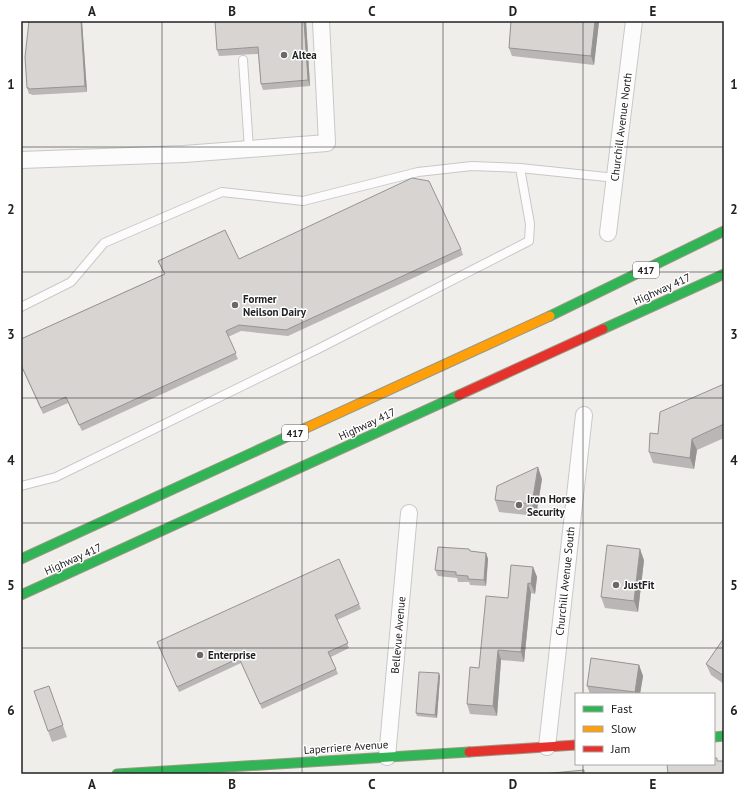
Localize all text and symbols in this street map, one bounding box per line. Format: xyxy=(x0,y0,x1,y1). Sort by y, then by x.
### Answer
text: A xyxy=(88,3,96,20)
text: B xyxy=(228,3,236,20)
text: C xyxy=(368,3,376,20)
text: D xyxy=(509,3,517,20)
text: E xyxy=(650,3,657,20)
place label: Altea xyxy=(292,48,317,62)
marker: Altea xyxy=(279,50,289,60)
street label: Churchill Avenue North xyxy=(607,72,635,182)
text: 1 xyxy=(7,76,15,93)
text: 1 xyxy=(730,76,738,93)
text: 2 xyxy=(7,201,15,218)
text: 2 xyxy=(730,201,738,218)
road number: 417 xyxy=(633,262,659,278)
street label: Highway 417 xyxy=(631,270,693,308)
place label: Former Neilson Dairy xyxy=(243,292,307,319)
marker: Former Neilson Dairy xyxy=(230,300,240,310)
text: 3 xyxy=(7,326,15,343)
text: 3 xyxy=(730,326,738,343)
street label: Highway 417 xyxy=(336,405,398,443)
road number: 417 xyxy=(282,425,308,441)
text: 4 xyxy=(7,452,15,469)
text: 4 xyxy=(730,452,738,469)
place label: Iron Horse Security xyxy=(527,492,576,519)
marker: Iron Horse Security xyxy=(514,500,524,510)
street label: Churchill Avenue South xyxy=(552,526,578,636)
street label: Highway 417 xyxy=(42,540,104,578)
text: 5 xyxy=(7,577,15,594)
text: 5 xyxy=(730,577,738,594)
place label: JustFit xyxy=(623,578,655,592)
marker: JustFit xyxy=(611,580,621,590)
street label: Bellevue Avenue xyxy=(388,595,408,674)
place label: Enterprise xyxy=(208,648,256,662)
marker: Enterprise xyxy=(195,650,205,660)
legend xyxy=(575,693,715,765)
text: Fast xyxy=(611,701,632,716)
text: 6 xyxy=(7,702,15,719)
text: 6 xyxy=(730,702,738,719)
text: Slow xyxy=(611,721,636,736)
street label: Laperriere Avenue xyxy=(303,737,389,757)
text: Jam xyxy=(610,741,630,756)
text: A xyxy=(88,776,96,793)
text: B xyxy=(228,776,236,793)
text: C xyxy=(368,776,376,793)
text: D xyxy=(509,776,517,793)
text: E xyxy=(650,776,657,793)

